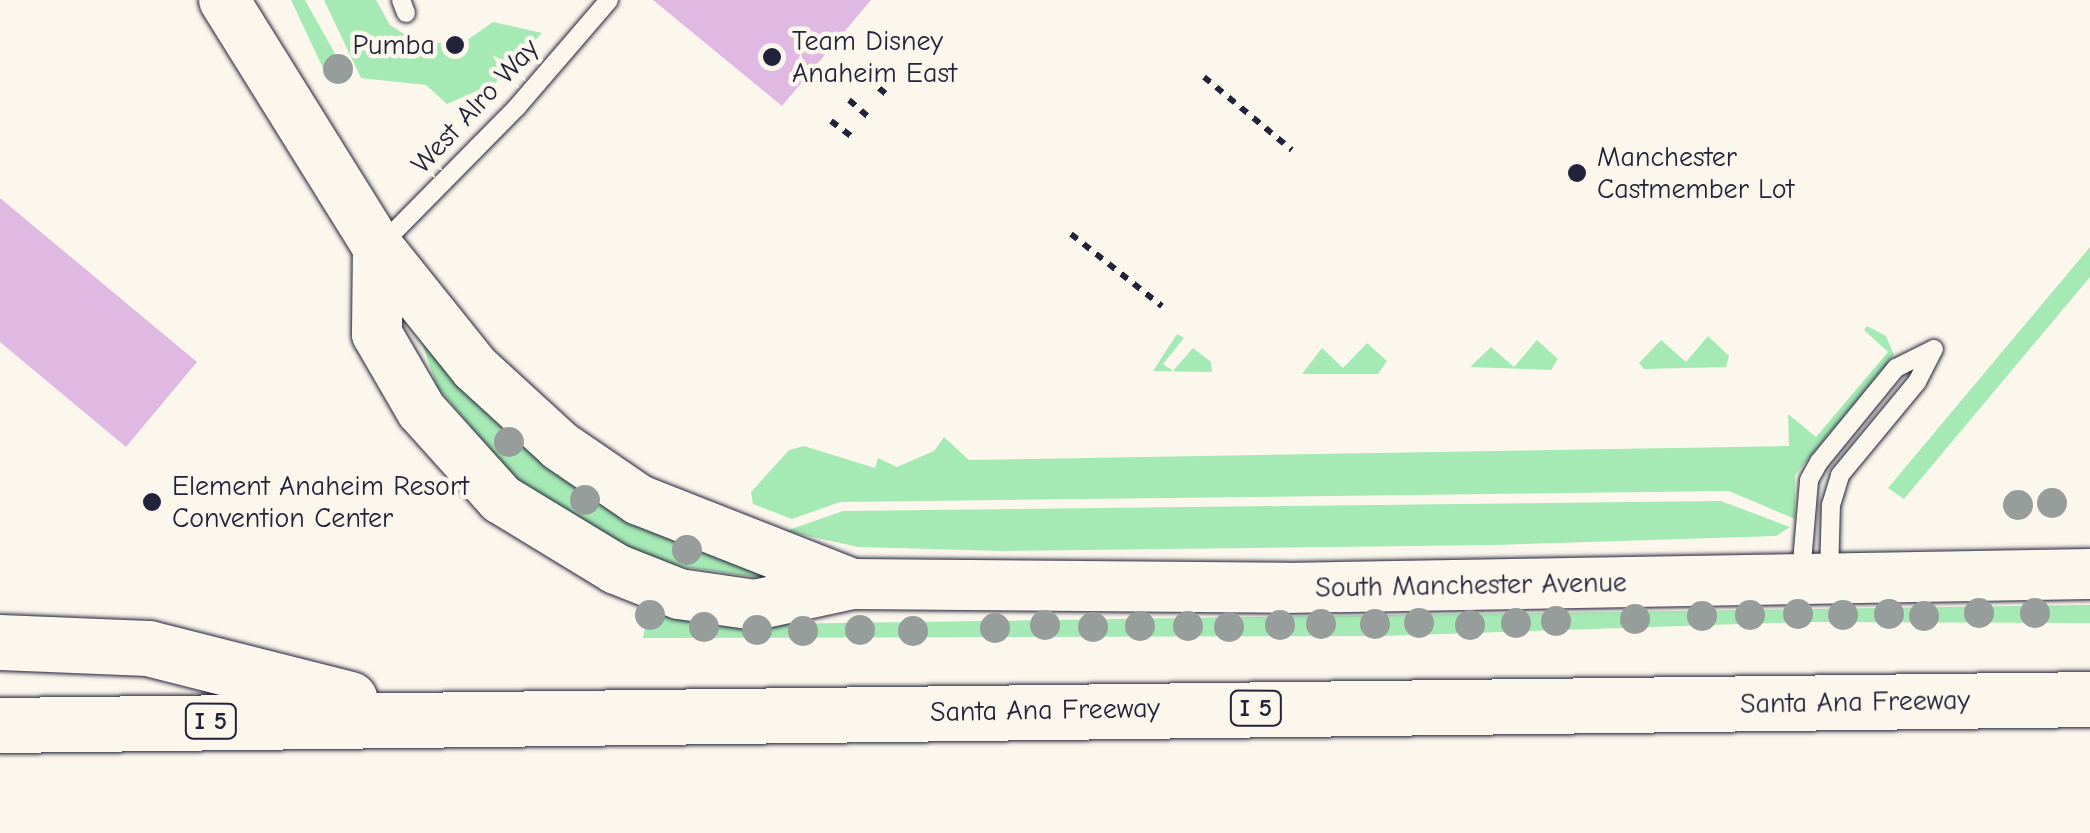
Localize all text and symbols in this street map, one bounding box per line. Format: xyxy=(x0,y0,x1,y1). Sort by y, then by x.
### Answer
place label: Team Disney Anaheim East xyxy=(792,24,957,90)
place label: Pumba xyxy=(352,28,435,62)
street label: West Alro Way xyxy=(404,32,546,180)
marker: Pumba xyxy=(444,34,466,56)
marker: Team Disney Anaheim East xyxy=(761,46,783,68)
place label: Manchester Castmember Lot xyxy=(1597,140,1794,206)
marker: Manchester Castmember Lot xyxy=(1566,162,1588,184)
place label: Element Anaheim Resort Convention Center xyxy=(172,469,469,535)
marker: Element Anaheim Resort Convention Center xyxy=(141,491,163,513)
street label: South Manchester Avenue xyxy=(1315,565,1627,605)
street label: Santa Ana Freeway xyxy=(1740,683,1970,721)
road number: I 5 xyxy=(1228,688,1284,728)
street label: Santa Ana Freeway xyxy=(930,691,1160,729)
road number: I 5 xyxy=(184,701,238,741)

